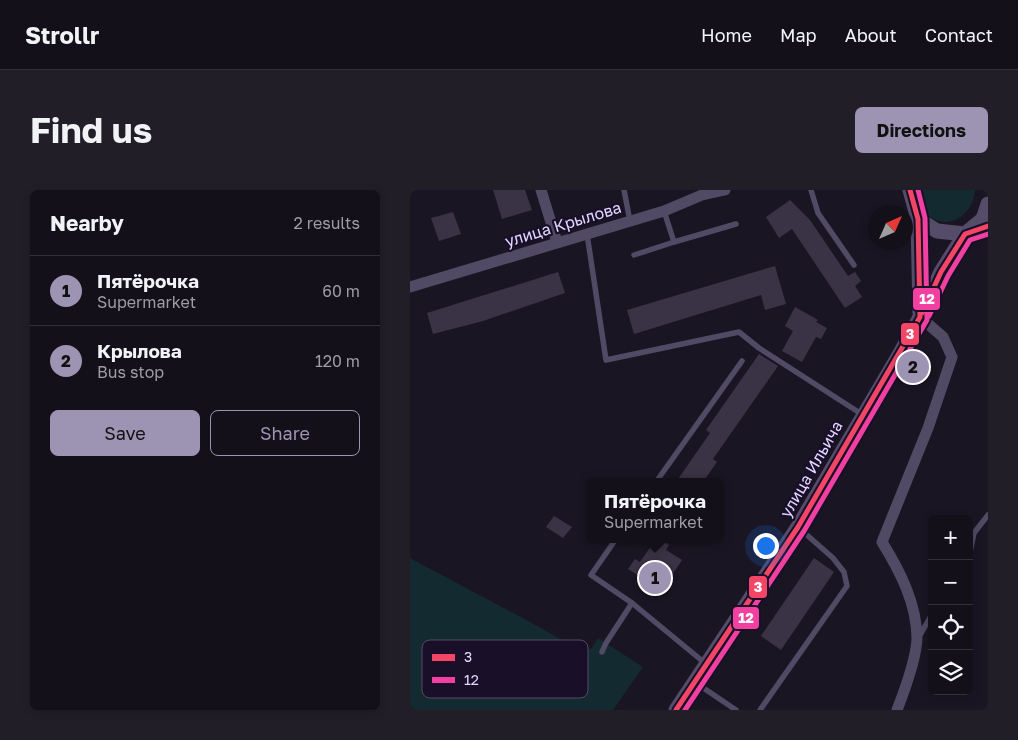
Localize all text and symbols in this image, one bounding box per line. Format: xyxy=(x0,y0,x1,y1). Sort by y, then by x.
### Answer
text: Strollr xyxy=(25,20,99,49)
text: Home xyxy=(701,24,752,46)
text: Map xyxy=(780,24,817,46)
text: About xyxy=(845,24,897,46)
text: Contact xyxy=(925,24,993,46)
button: Directions xyxy=(855,107,988,153)
text: Find us xyxy=(30,109,152,151)
street label: улица Крылова xyxy=(502,197,624,251)
north arrow xyxy=(868,205,913,250)
text: Nearby xyxy=(50,210,124,236)
text: 2 results xyxy=(294,213,360,233)
text: Пятёрочка xyxy=(97,269,199,292)
text: 1 xyxy=(62,281,70,301)
text: 60 m xyxy=(322,281,360,301)
line badge: 12 xyxy=(912,287,941,311)
text: 12 xyxy=(919,290,935,307)
text: Supermarket xyxy=(97,292,196,312)
line badge: 3 xyxy=(900,322,920,346)
text: 3 xyxy=(906,325,914,342)
text: Крылова xyxy=(97,339,182,362)
pin: 2 xyxy=(897,348,929,386)
text: 2 xyxy=(61,351,71,371)
text: 120 m xyxy=(315,351,360,371)
text: Bus stop xyxy=(97,362,164,382)
button: Save xyxy=(50,410,200,456)
button: Share xyxy=(210,410,360,456)
street label: улица Ильича xyxy=(775,417,847,521)
popup xyxy=(586,478,724,543)
text: Пятёрочка xyxy=(604,489,706,512)
text: Supermarket xyxy=(604,512,703,532)
map controls xyxy=(928,515,973,695)
button: + xyxy=(928,515,973,560)
your location xyxy=(753,533,779,559)
pin: 1 xyxy=(639,559,671,597)
button: − xyxy=(928,560,973,605)
line badge: 3 xyxy=(748,575,768,599)
text: 3 xyxy=(754,578,762,595)
button: locate xyxy=(928,605,973,650)
line badge: 12 xyxy=(732,606,760,630)
text: 12 xyxy=(738,609,754,626)
legend xyxy=(422,640,588,698)
text: 3 xyxy=(464,648,472,665)
button: layers xyxy=(928,650,973,695)
text: 12 xyxy=(464,671,479,688)

